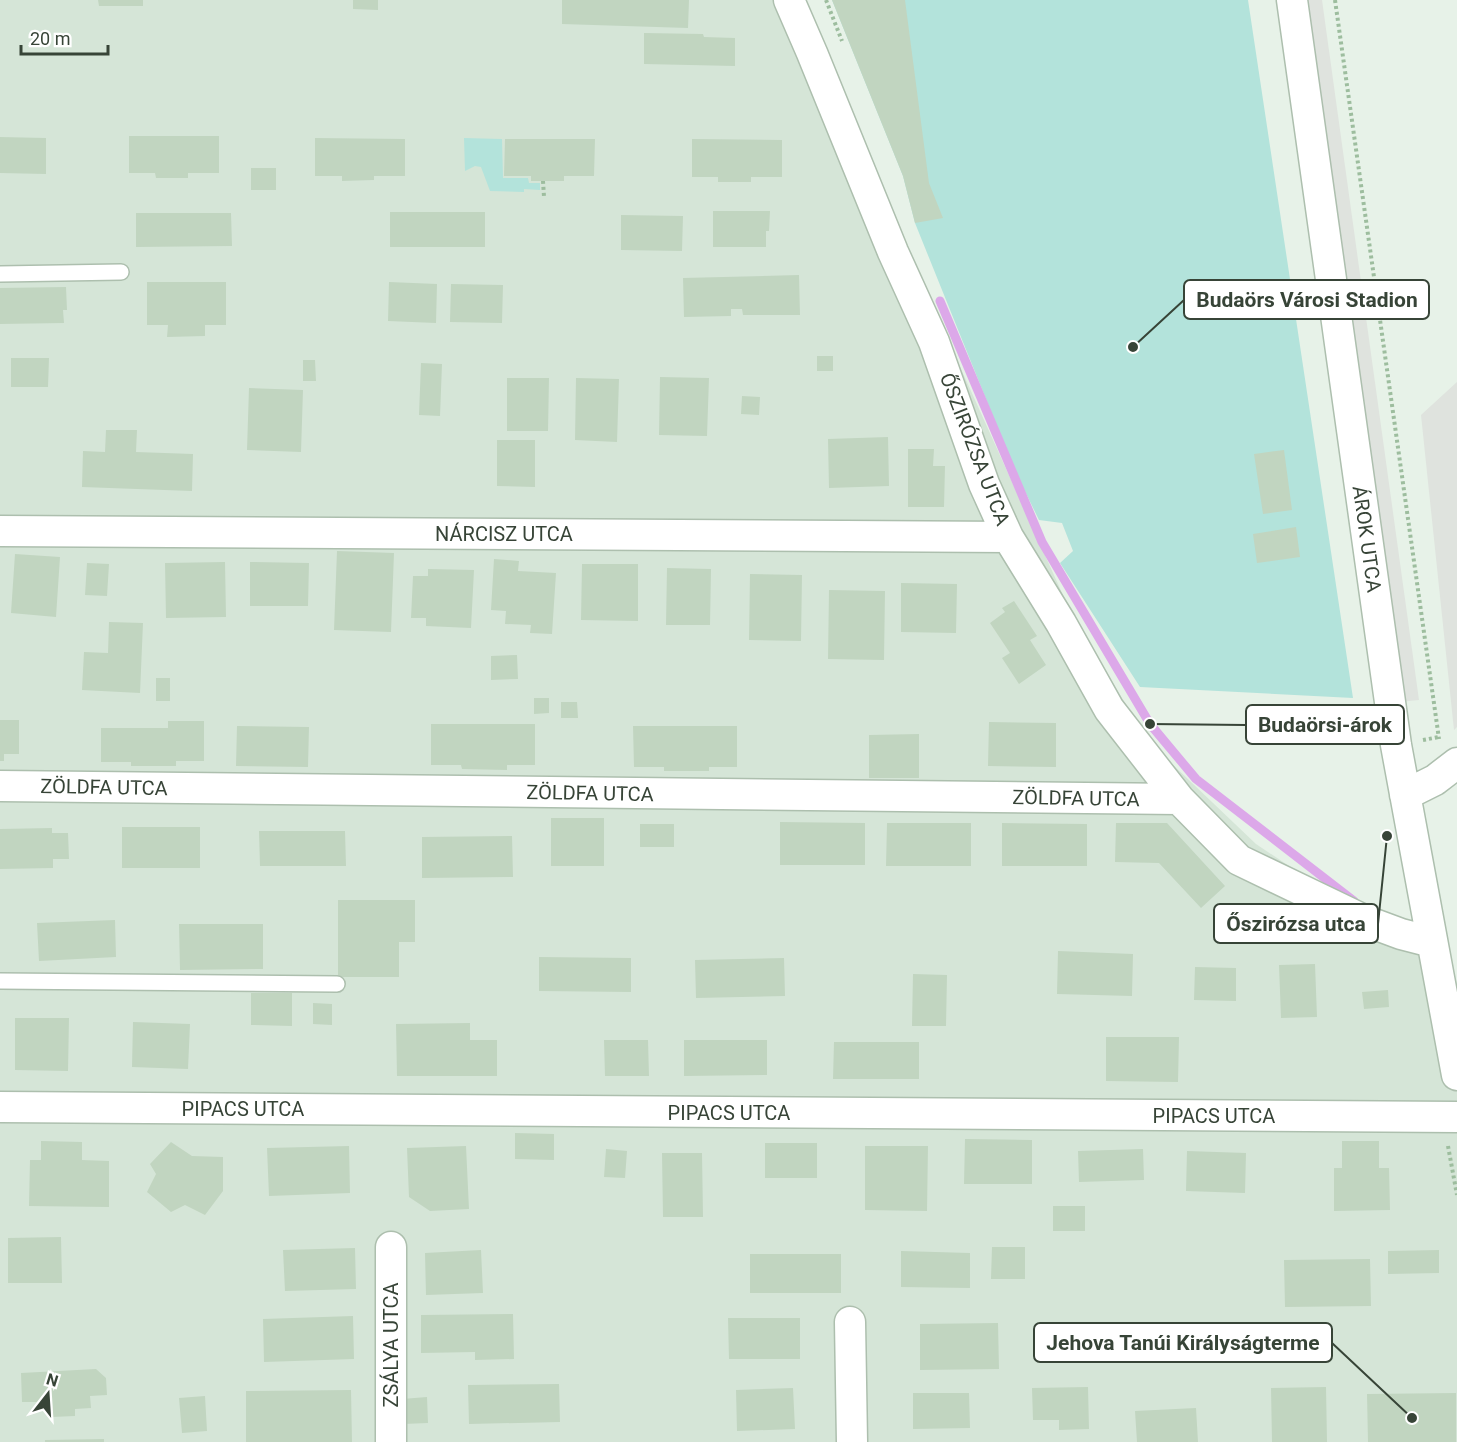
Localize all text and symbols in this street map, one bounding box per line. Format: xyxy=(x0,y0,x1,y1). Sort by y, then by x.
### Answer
scale bar xyxy=(21,18,108,56)
text: 20 m xyxy=(30,28,70,49)
callout: Budaörs Városi Stadion xyxy=(1184,280,1429,319)
text: Budaörs Városi Stadion xyxy=(1196,288,1418,312)
street label: ŐSZIRÓZSA UTCA xyxy=(935,369,1015,529)
street label: ÁROK UTCA xyxy=(1348,484,1386,594)
street label: NÁRCISZ UTCA xyxy=(435,522,573,546)
callout: Budaörsi-árok xyxy=(1246,705,1404,744)
text: Budaörsi-árok xyxy=(1258,713,1393,737)
street label: ZÖLDFA UTCA xyxy=(40,774,168,800)
street label: ZÖLDFA UTCA xyxy=(526,780,654,806)
street label: ZÖLDFA UTCA xyxy=(1012,785,1140,811)
callout: Őszirózsa utca xyxy=(1214,904,1378,943)
text: Őszirózsa utca xyxy=(1226,912,1366,936)
street label: PIPACS UTCA xyxy=(182,1097,304,1121)
street label: PIPACS UTCA xyxy=(668,1101,790,1125)
street label: PIPACS UTCA xyxy=(1153,1104,1275,1128)
street label: ZSÁLYA UTCA xyxy=(379,1282,403,1408)
callout: Jehova Tanúi Királyságterme xyxy=(1034,1323,1332,1362)
text: Jehova Tanúi Királyságterme xyxy=(1046,1331,1320,1355)
north arrow xyxy=(18,1364,78,1424)
text: N xyxy=(44,1369,60,1391)

